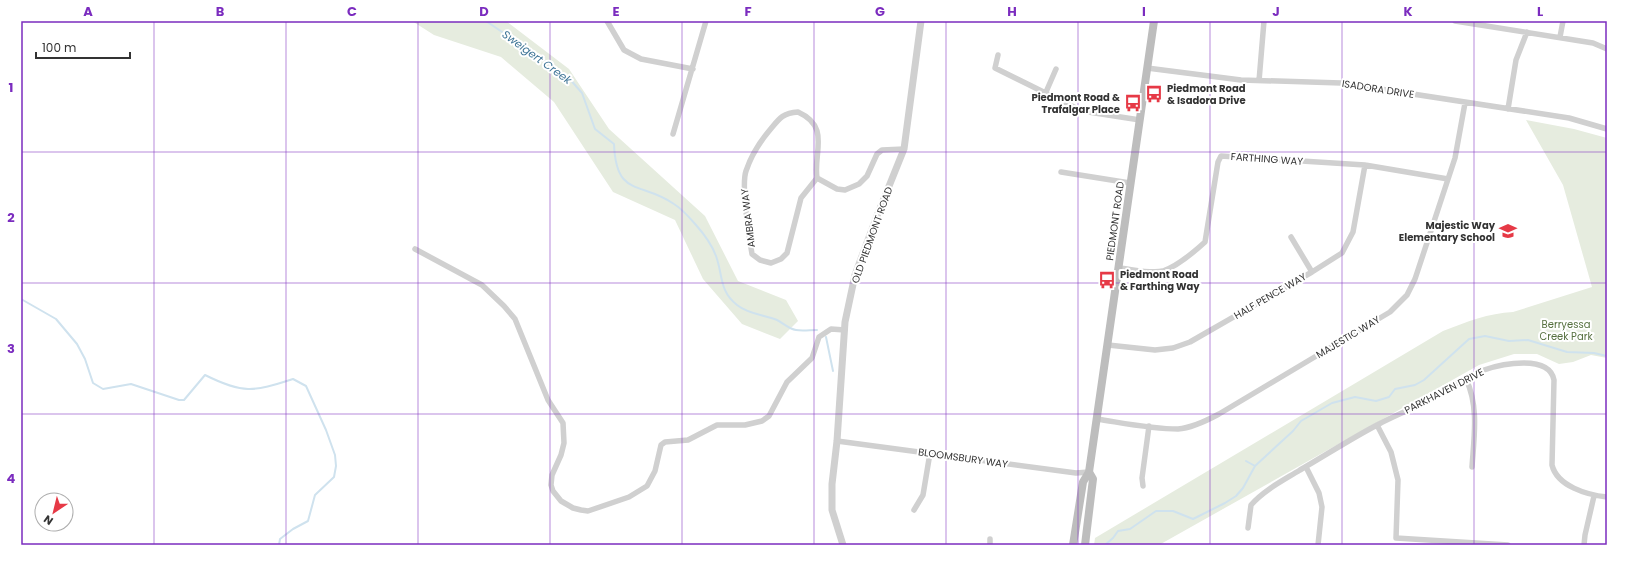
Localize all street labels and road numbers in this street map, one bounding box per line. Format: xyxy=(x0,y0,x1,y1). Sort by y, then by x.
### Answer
street label: ISADORA DRIVE xyxy=(1341,76,1415,102)
street label: FARTHING WAY xyxy=(1230,149,1304,169)
street label: PIEDMONT ROAD xyxy=(1102,180,1128,262)
street label: OLD PIEDMONT ROAD xyxy=(848,185,896,285)
street label: AMBRA WAY xyxy=(737,187,759,248)
street label: HALF PENCE WAY xyxy=(1231,269,1309,323)
street label: MAJESTIC WAY xyxy=(1313,312,1383,362)
street label: PARKHAVEN DRIVE xyxy=(1402,364,1486,418)
street label: BLOOMSBURY WAY xyxy=(917,444,1009,472)

